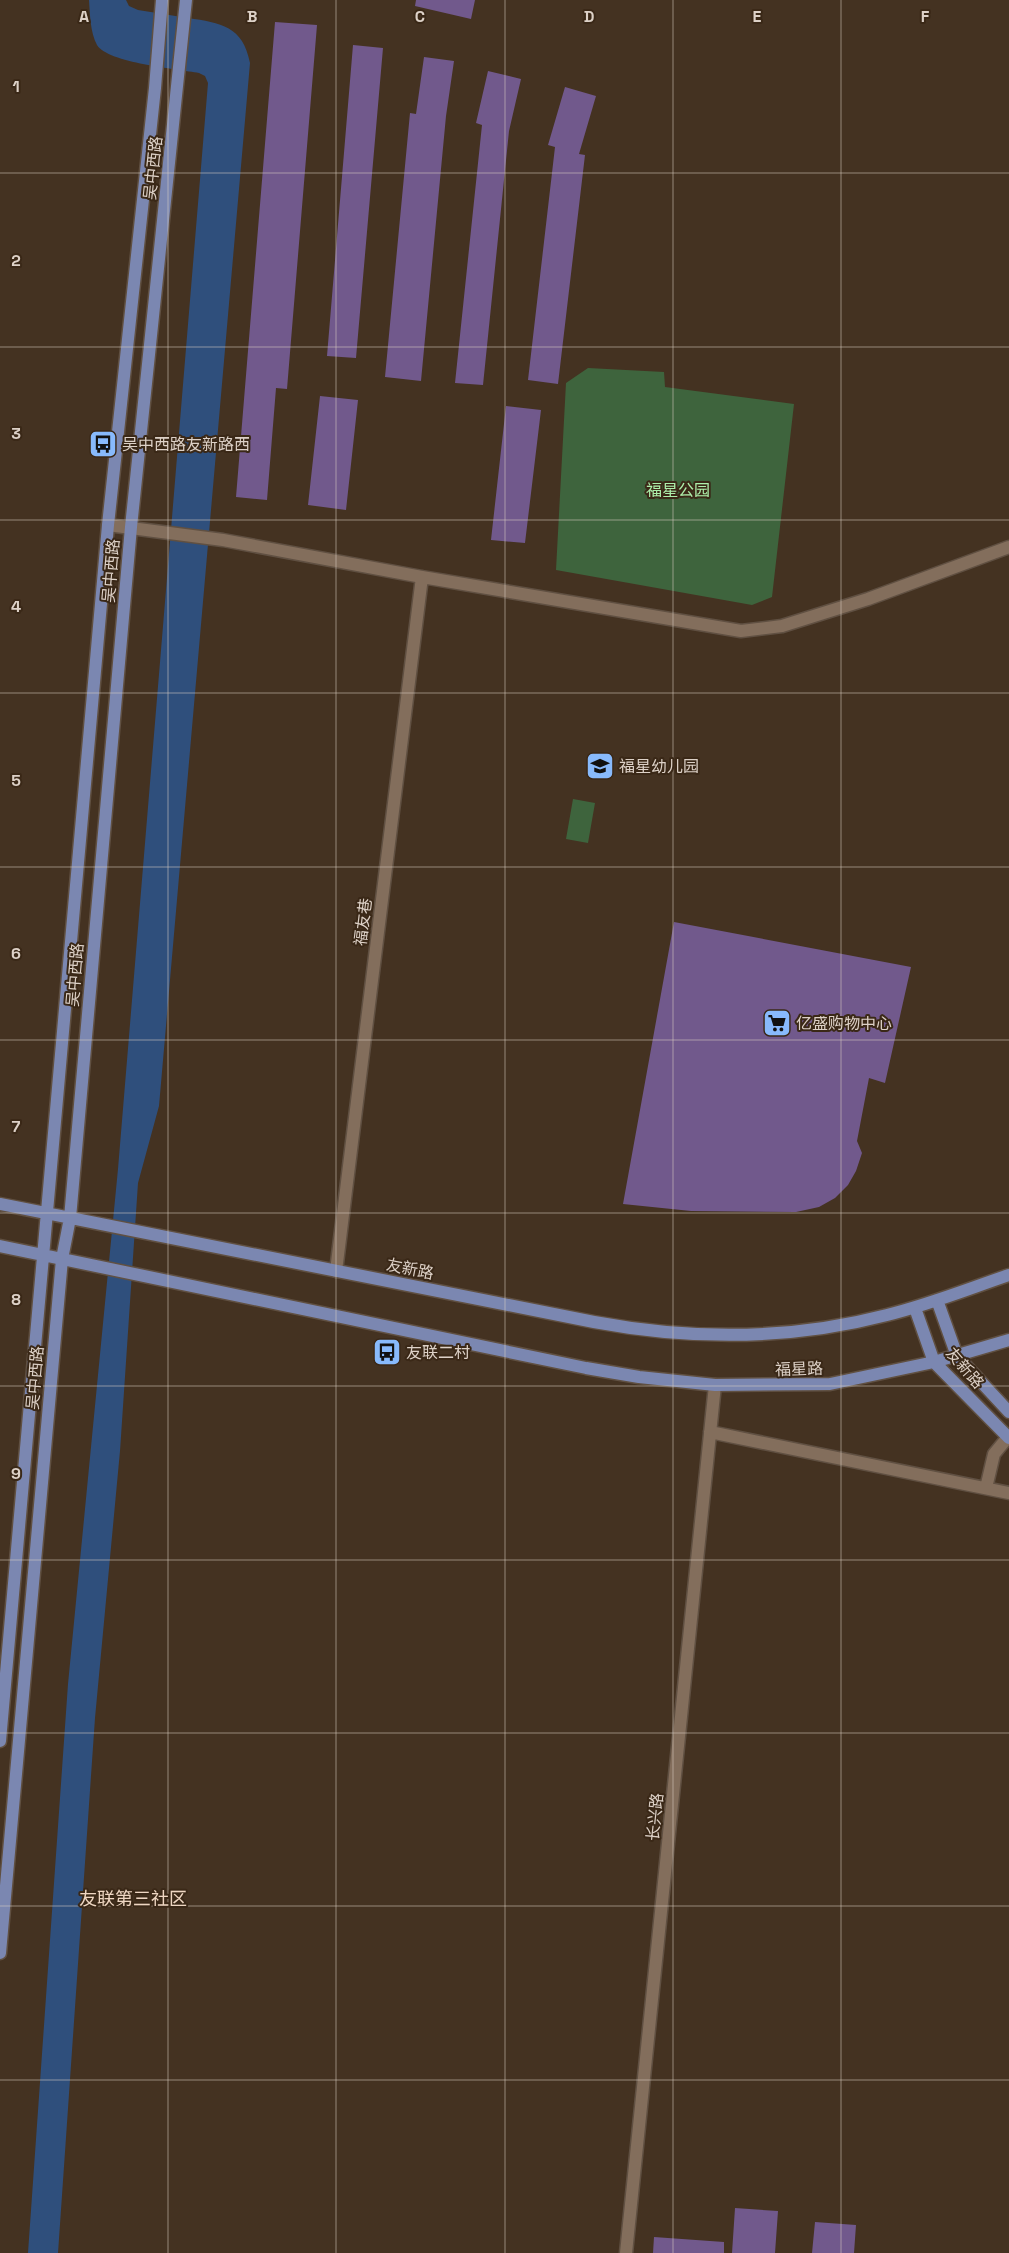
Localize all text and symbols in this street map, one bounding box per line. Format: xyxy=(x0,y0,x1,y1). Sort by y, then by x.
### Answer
text: A xyxy=(79,6,89,27)
text: B xyxy=(247,6,257,27)
text: C xyxy=(415,6,425,27)
text: D xyxy=(584,6,594,27)
text: E xyxy=(753,6,762,27)
text: F xyxy=(921,6,930,27)
text: 1 xyxy=(12,76,20,97)
street label: 吴中西路 xyxy=(139,135,167,201)
text: 2 xyxy=(11,250,21,271)
text: 3 xyxy=(11,423,21,444)
bus stop icon: 吴中西路友新路西 xyxy=(88,429,118,459)
place label: 吴中西路友新路西 xyxy=(122,434,250,455)
park label: 福星公园 xyxy=(646,480,710,501)
street label: 吴中西路 xyxy=(98,538,124,604)
text: 4 xyxy=(11,596,21,617)
school or university icon: 福星幼儿园 xyxy=(585,751,615,781)
place label: 福星幼儿园 xyxy=(619,756,699,777)
text: 5 xyxy=(11,770,21,791)
street label: 福友巷 xyxy=(350,897,376,947)
street label: 吴中西路 xyxy=(62,942,88,1008)
text: 6 xyxy=(11,943,21,964)
supermarket icon: 亿盛购物中心 xyxy=(762,1008,792,1038)
place label: 亿盛购物中心 xyxy=(796,1013,892,1034)
text: 7 xyxy=(12,1116,21,1137)
street label: 友新路 xyxy=(384,1254,436,1284)
text: 8 xyxy=(11,1289,21,1310)
bus stop icon: 友联二村 xyxy=(372,1337,402,1367)
place label: 友联二村 xyxy=(406,1342,470,1363)
street label: 友新路 xyxy=(941,1343,989,1393)
street label: 吴中西路 xyxy=(22,1345,48,1411)
street label: 福星路 xyxy=(775,1358,823,1380)
text: 9 xyxy=(11,1463,21,1484)
street label: 长兴路 xyxy=(642,1792,668,1842)
district label: 友联第三社区 xyxy=(79,1887,187,1910)

